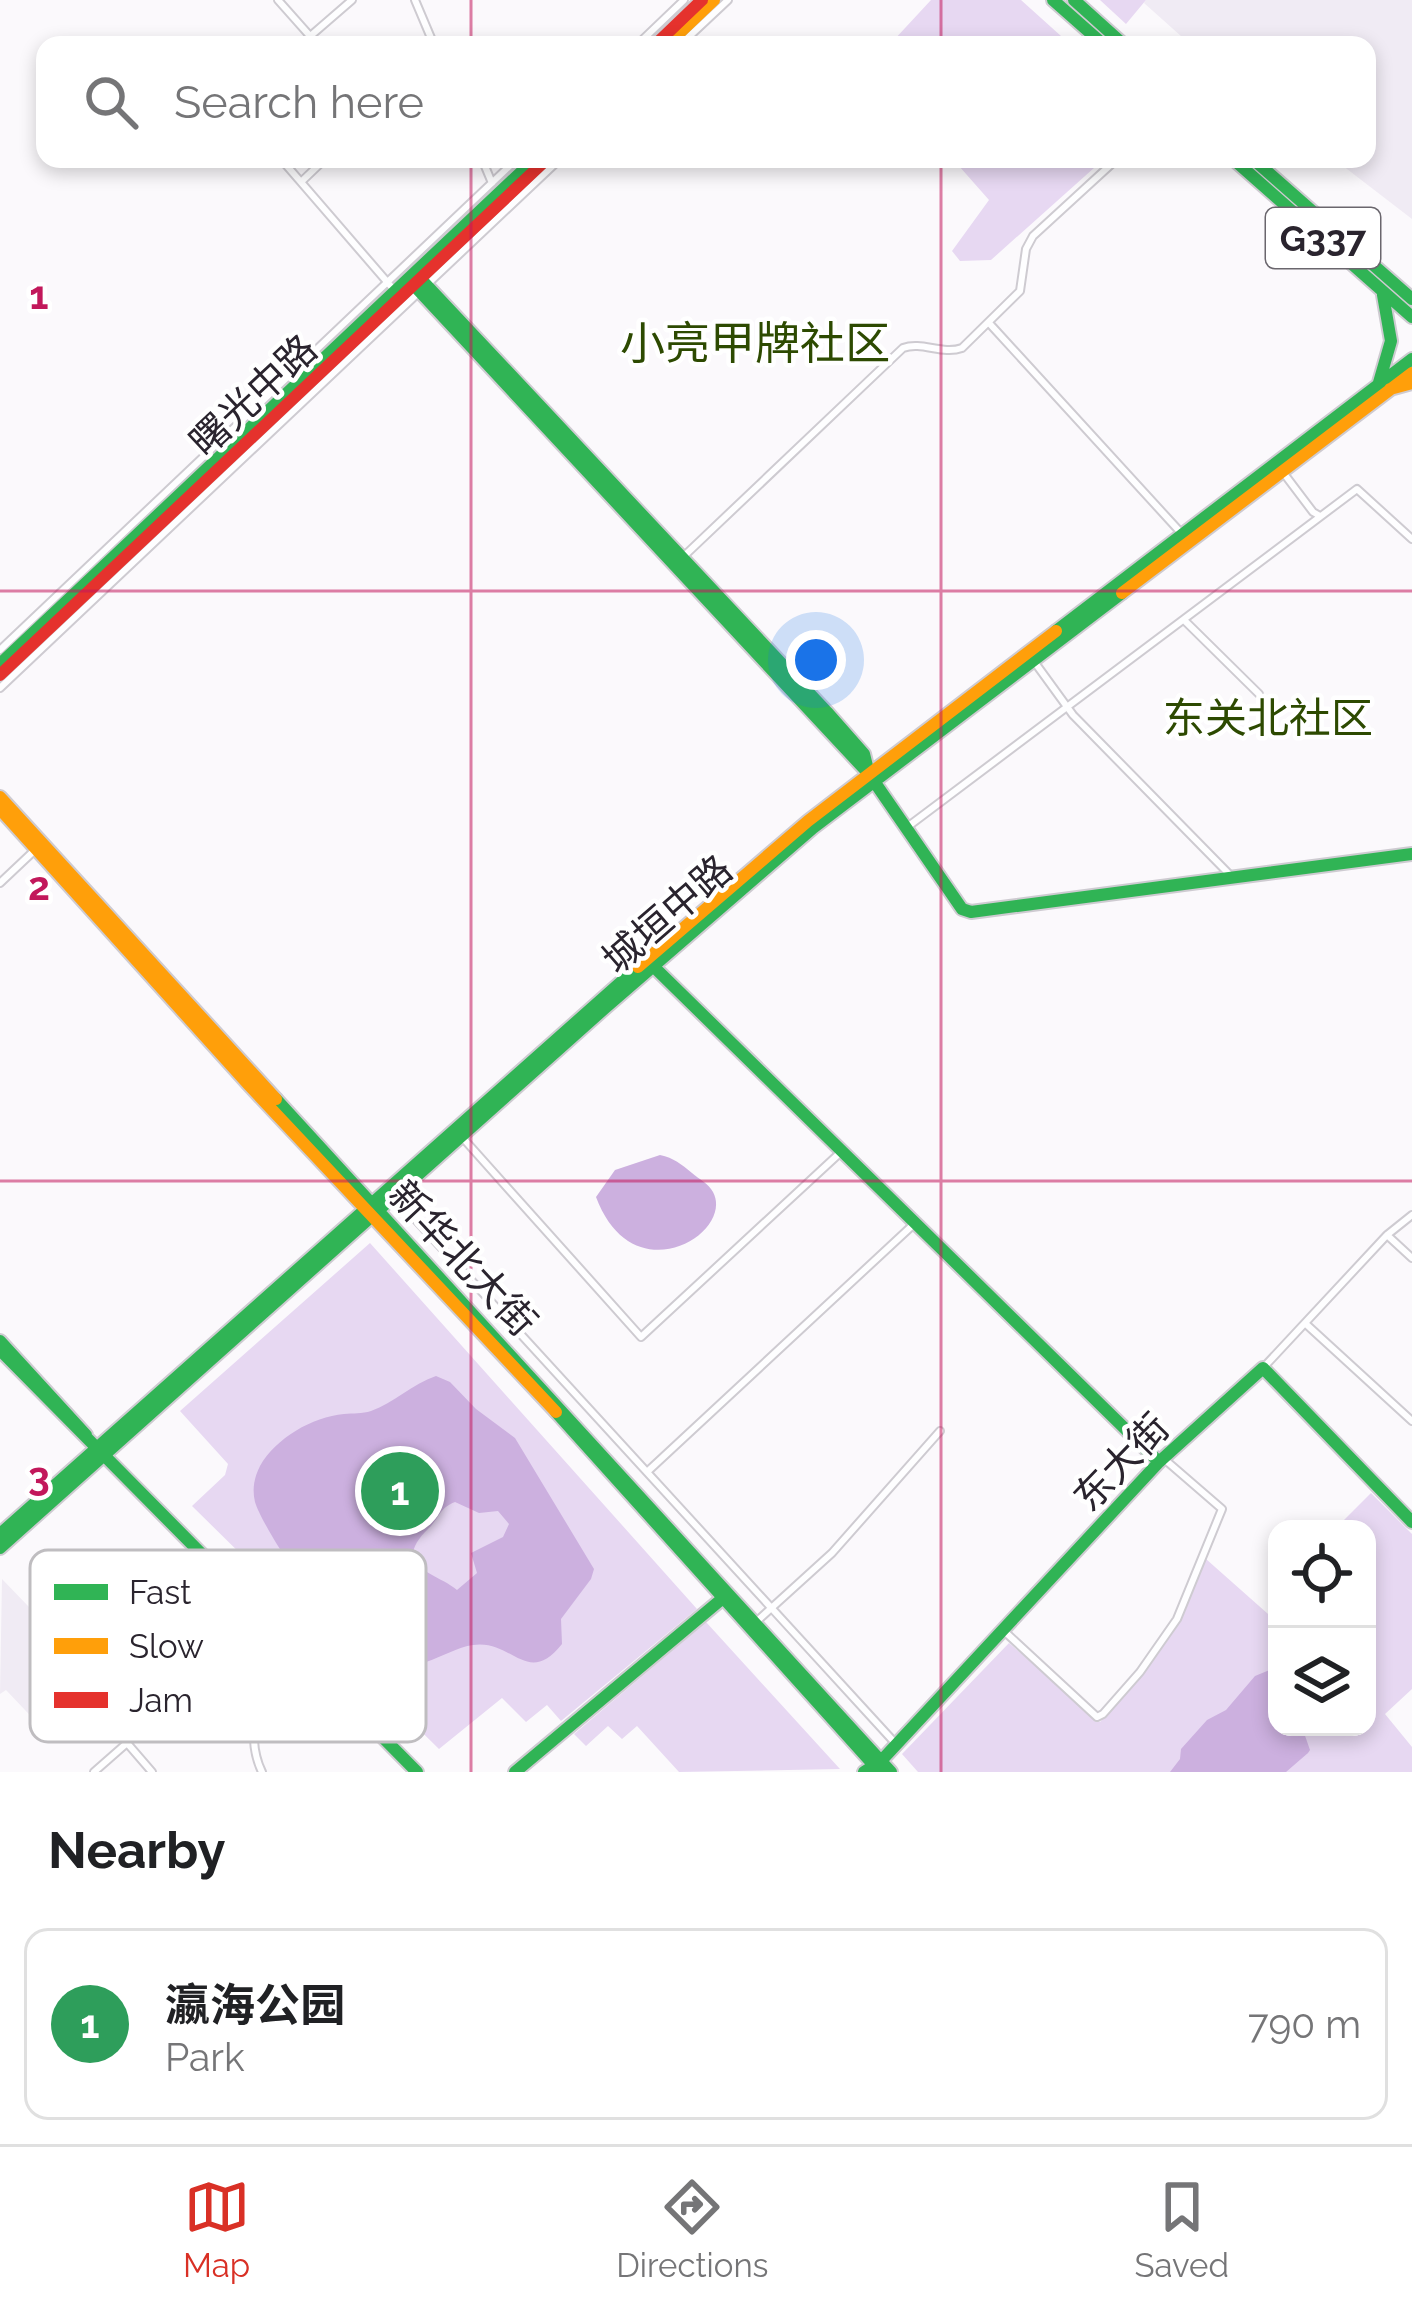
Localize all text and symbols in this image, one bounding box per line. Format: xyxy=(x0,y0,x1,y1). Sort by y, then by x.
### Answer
search box xyxy=(36,36,1376,168)
icon: search xyxy=(78,69,144,135)
text: Search here xyxy=(174,76,424,129)
road number: G337 xyxy=(1266,208,1380,268)
text: 1 xyxy=(29,272,49,318)
district label: 小亮甲牌社区 xyxy=(620,317,890,370)
street label: 曙光中路 xyxy=(180,325,326,465)
your location xyxy=(786,630,846,690)
district label: 东关北社区 xyxy=(1163,694,1373,743)
street label: 城垣中路 xyxy=(593,845,741,983)
text: 2 xyxy=(28,863,50,909)
street label: 新华北大街 xyxy=(380,1171,546,1345)
street label: 东大街 xyxy=(1064,1404,1178,1520)
pin: 1 xyxy=(361,1446,439,1536)
text: 3 xyxy=(28,1453,50,1499)
map controls xyxy=(1268,1520,1376,1736)
button: locate xyxy=(1268,1520,1376,1628)
legend xyxy=(30,1550,426,1742)
text: Fast xyxy=(129,1573,191,1612)
text: Slow xyxy=(129,1627,204,1666)
button: layers xyxy=(1268,1628,1376,1736)
text: Jam xyxy=(129,1681,193,1720)
text: Nearby xyxy=(48,1820,225,1880)
text: 瀛海公园 xyxy=(165,1979,345,2032)
text: 1 xyxy=(80,2001,100,2047)
text: 790 m xyxy=(1248,2001,1361,2047)
text: Park xyxy=(165,2034,245,2080)
tab: Map xyxy=(183,2174,250,2285)
tab: Directions xyxy=(616,2174,769,2285)
tab: Saved xyxy=(1135,2174,1229,2285)

